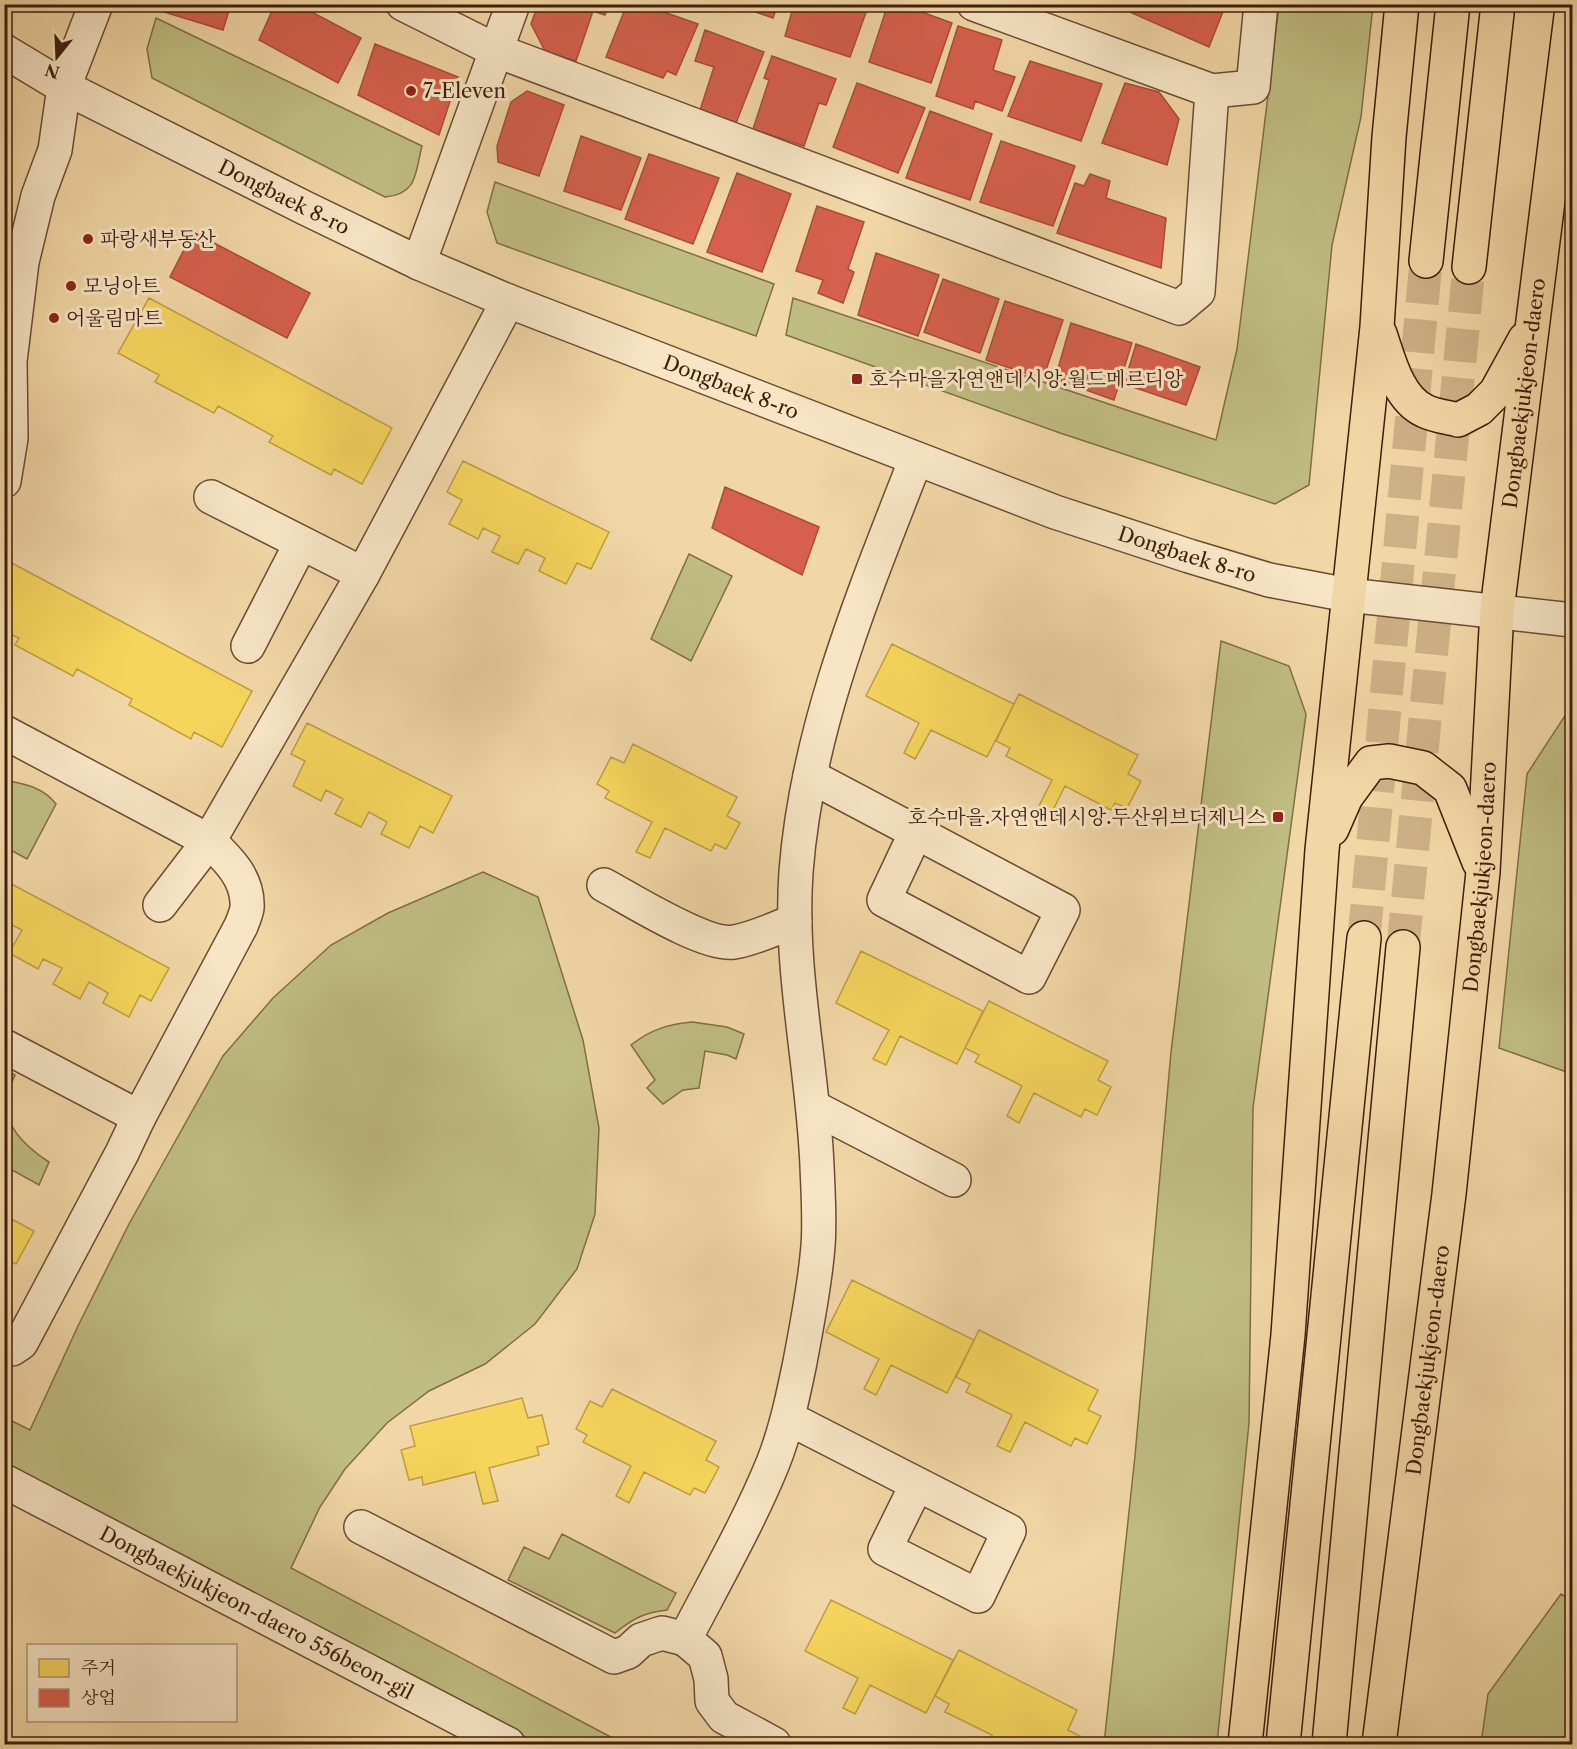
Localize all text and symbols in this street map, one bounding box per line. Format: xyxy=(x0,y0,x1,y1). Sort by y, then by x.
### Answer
north arrow xyxy=(27,27,87,87)
text: N xyxy=(43,60,62,83)
place label: 7-Eleven xyxy=(423,79,506,103)
marker: 7-Eleven xyxy=(404,84,418,98)
street label: Dongbaek 8-ro xyxy=(214,155,353,240)
place label: 파랑새부동산 xyxy=(100,227,217,251)
marker: 파랑새부동산 xyxy=(81,232,95,246)
place label: 모닝아트 xyxy=(83,274,160,298)
street label: Dongbaekjukjeon-daero xyxy=(1498,277,1550,510)
marker: 모닝아트 xyxy=(64,279,78,293)
place label: 어울림마트 xyxy=(66,306,163,330)
marker: 어울림마트 xyxy=(47,311,61,325)
street label: Dongbaek 8-ro xyxy=(660,350,802,424)
place label: 호수마을자연앤데시앙.월드메르디앙 xyxy=(869,367,1184,391)
marker: 호수마을자연앤데시앙.월드메르디앙 xyxy=(850,372,864,386)
street label: Dongbaek 8-ro xyxy=(1115,522,1259,587)
street label: Dongbaekjukjeon-daero xyxy=(1458,761,1501,994)
place label: 호수마을.자연앤데시앙.두산위브더제니스 xyxy=(908,805,1266,829)
marker: 호수마을.자연앤데시앙.두산위브더제니스 xyxy=(1271,810,1285,824)
street label: Dongbaekjukjeon-daero xyxy=(1401,1244,1454,1477)
street label: Dongbaekjukjeon-daero 556beon-gil xyxy=(96,1521,418,1705)
legend xyxy=(27,1644,237,1722)
text: 주거 xyxy=(81,1657,116,1679)
text: 상업 xyxy=(81,1687,116,1709)

